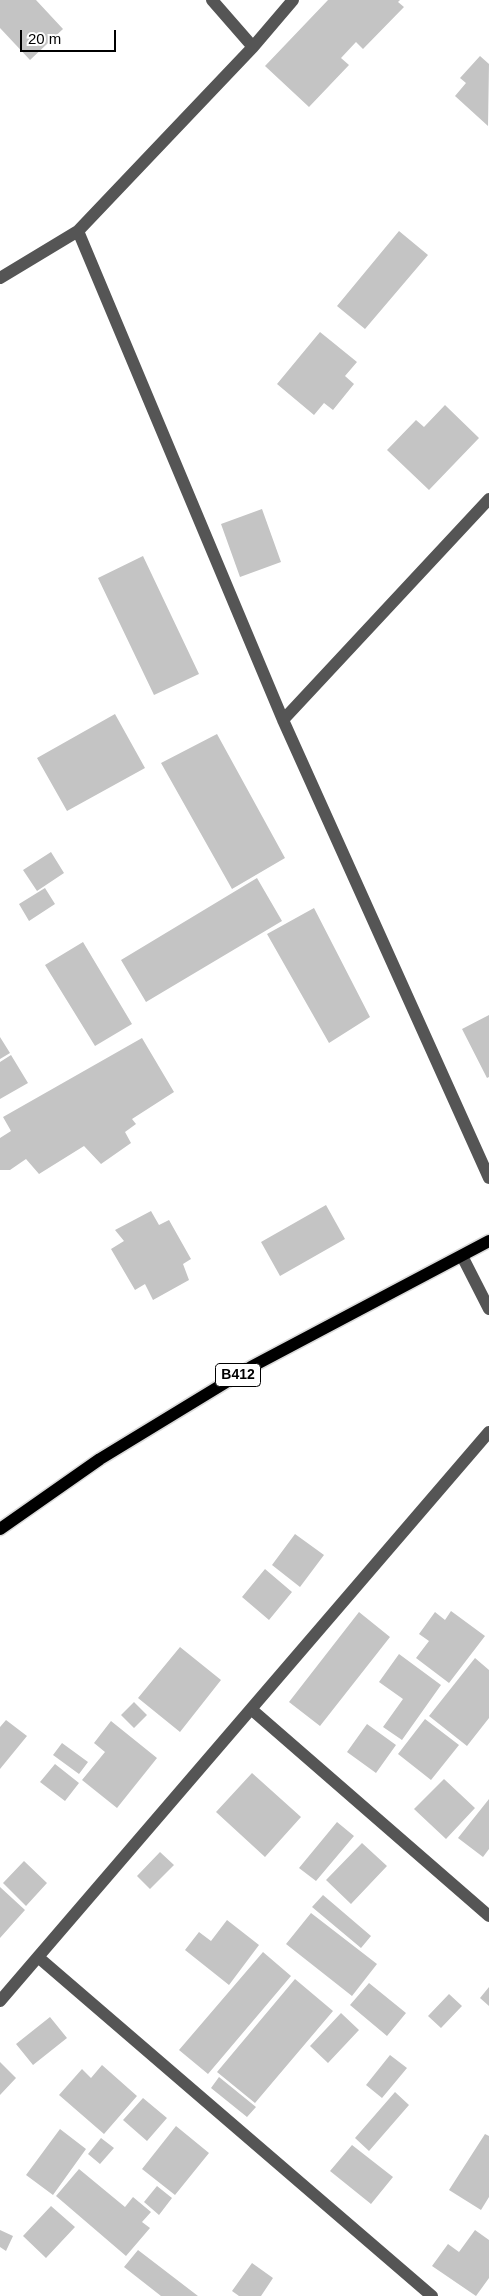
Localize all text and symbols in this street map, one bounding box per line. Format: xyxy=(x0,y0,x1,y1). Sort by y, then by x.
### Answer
scale bar xyxy=(22,20,119,52)
text: 20 m xyxy=(28,30,61,47)
road number: B412 xyxy=(216,1364,260,1386)

